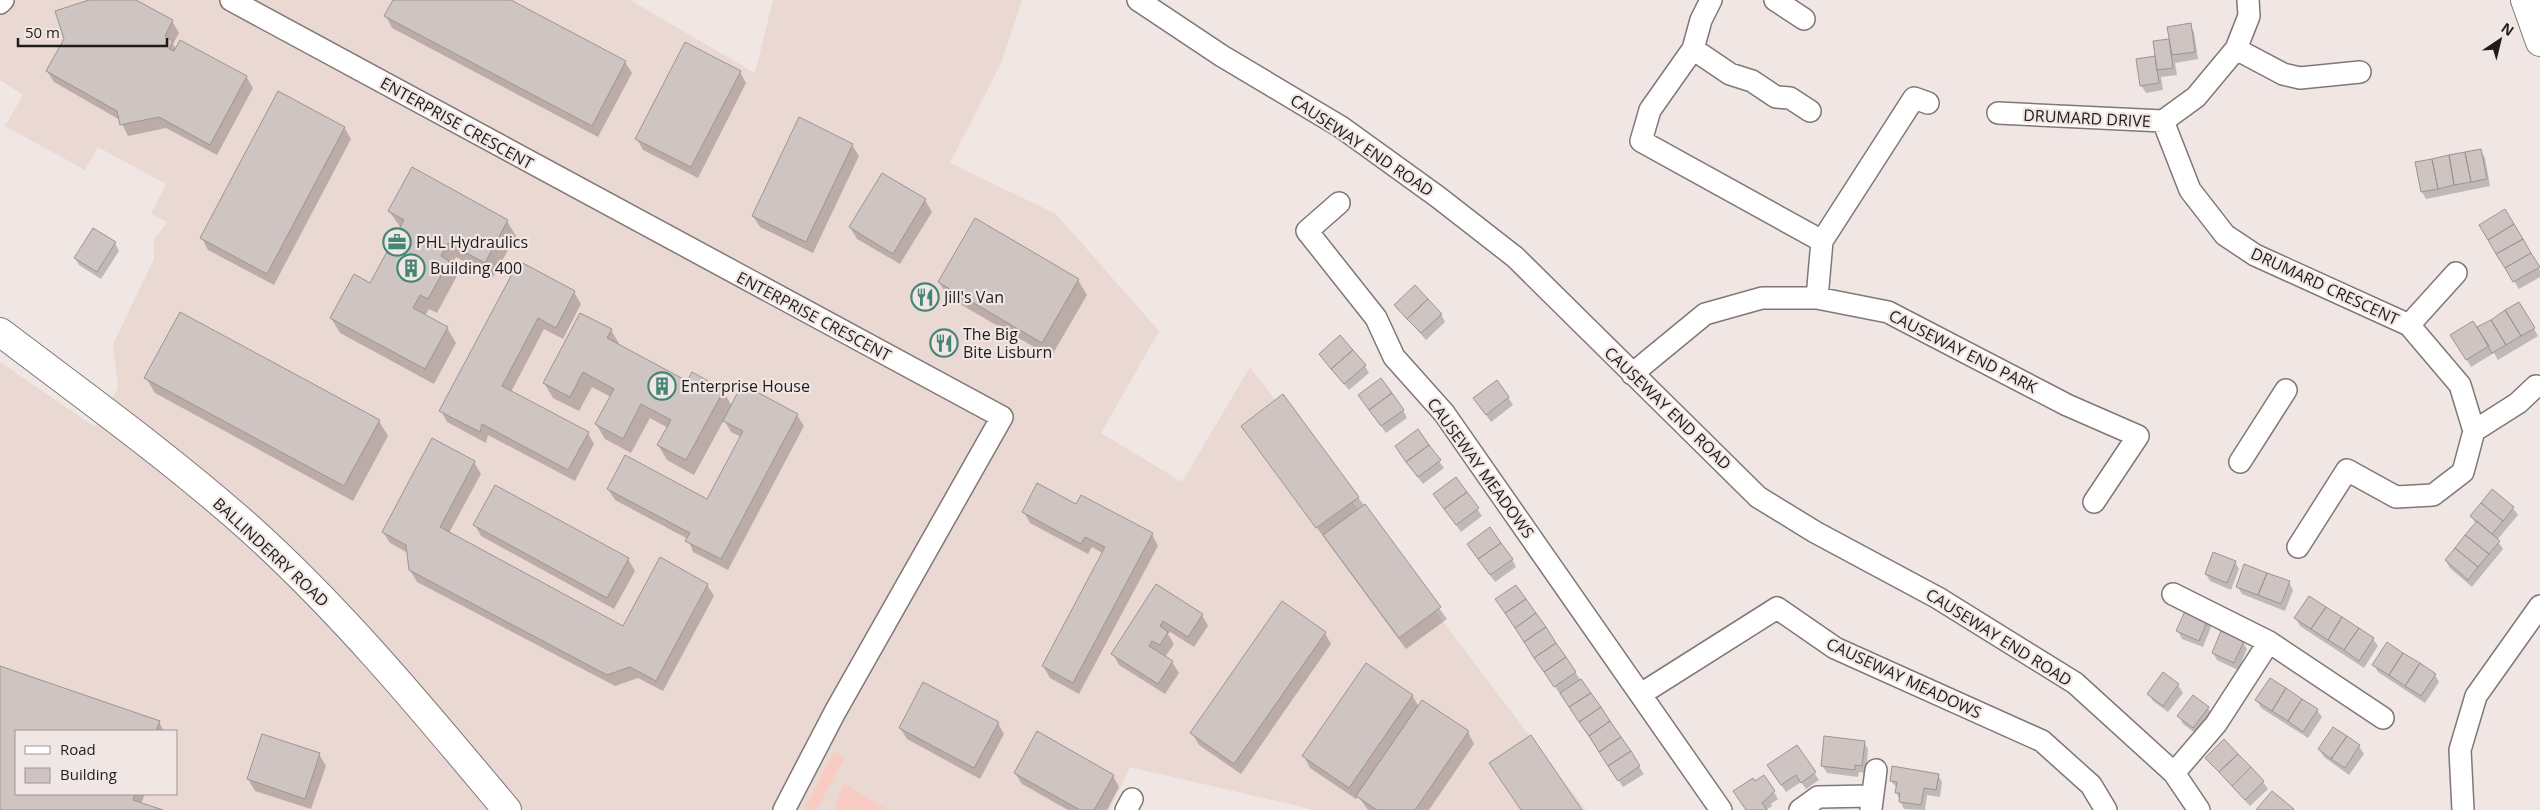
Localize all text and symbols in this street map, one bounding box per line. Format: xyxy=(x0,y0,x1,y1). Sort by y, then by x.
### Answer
scale bar xyxy=(18,15,166,47)
north arrow xyxy=(2475,15,2525,65)
text: N xyxy=(2498,18,2518,40)
text: 50 m xyxy=(25,22,60,42)
street label: ENTERPRISE CRESCENT xyxy=(377,72,538,174)
street label: CAUSEWAY END ROAD xyxy=(1286,89,1438,201)
street label: DRUMARD DRIVE xyxy=(2023,104,2151,132)
office icon: PHL Hydraulics xyxy=(382,227,412,257)
place label: PHL Hydraulics xyxy=(416,231,528,253)
street label: DRUMARD CRESCENT xyxy=(2248,242,2403,330)
building icon: Building 400 xyxy=(396,253,426,283)
place label: Building 400 xyxy=(430,257,522,279)
street label: ENTERPRISE CRESCENT xyxy=(733,266,895,366)
restaurant icon: Jill's Van xyxy=(910,282,940,312)
place label: Jill's Van xyxy=(942,286,1004,308)
street label: CAUSEWAY END PARK xyxy=(1885,304,2041,398)
place label: The Big Bite Lisburn xyxy=(963,323,1052,363)
restaurant icon: The Big Bite Lisburn xyxy=(929,328,959,358)
street label: CAUSEWAY END ROAD xyxy=(1600,342,1736,474)
building icon: Enterprise House xyxy=(647,371,677,401)
place label: Enterprise House xyxy=(681,375,810,397)
street label: CAUSEWAY MEADOWS xyxy=(1423,393,1540,543)
street label: BALLINDERRY ROAD xyxy=(208,492,334,612)
street label: CAUSEWAY END ROAD xyxy=(1922,583,2076,691)
street label: CAUSEWAY MEADOWS xyxy=(1823,632,1985,724)
legend xyxy=(15,730,178,795)
text: Road xyxy=(60,739,96,759)
text: Building xyxy=(60,764,117,784)

